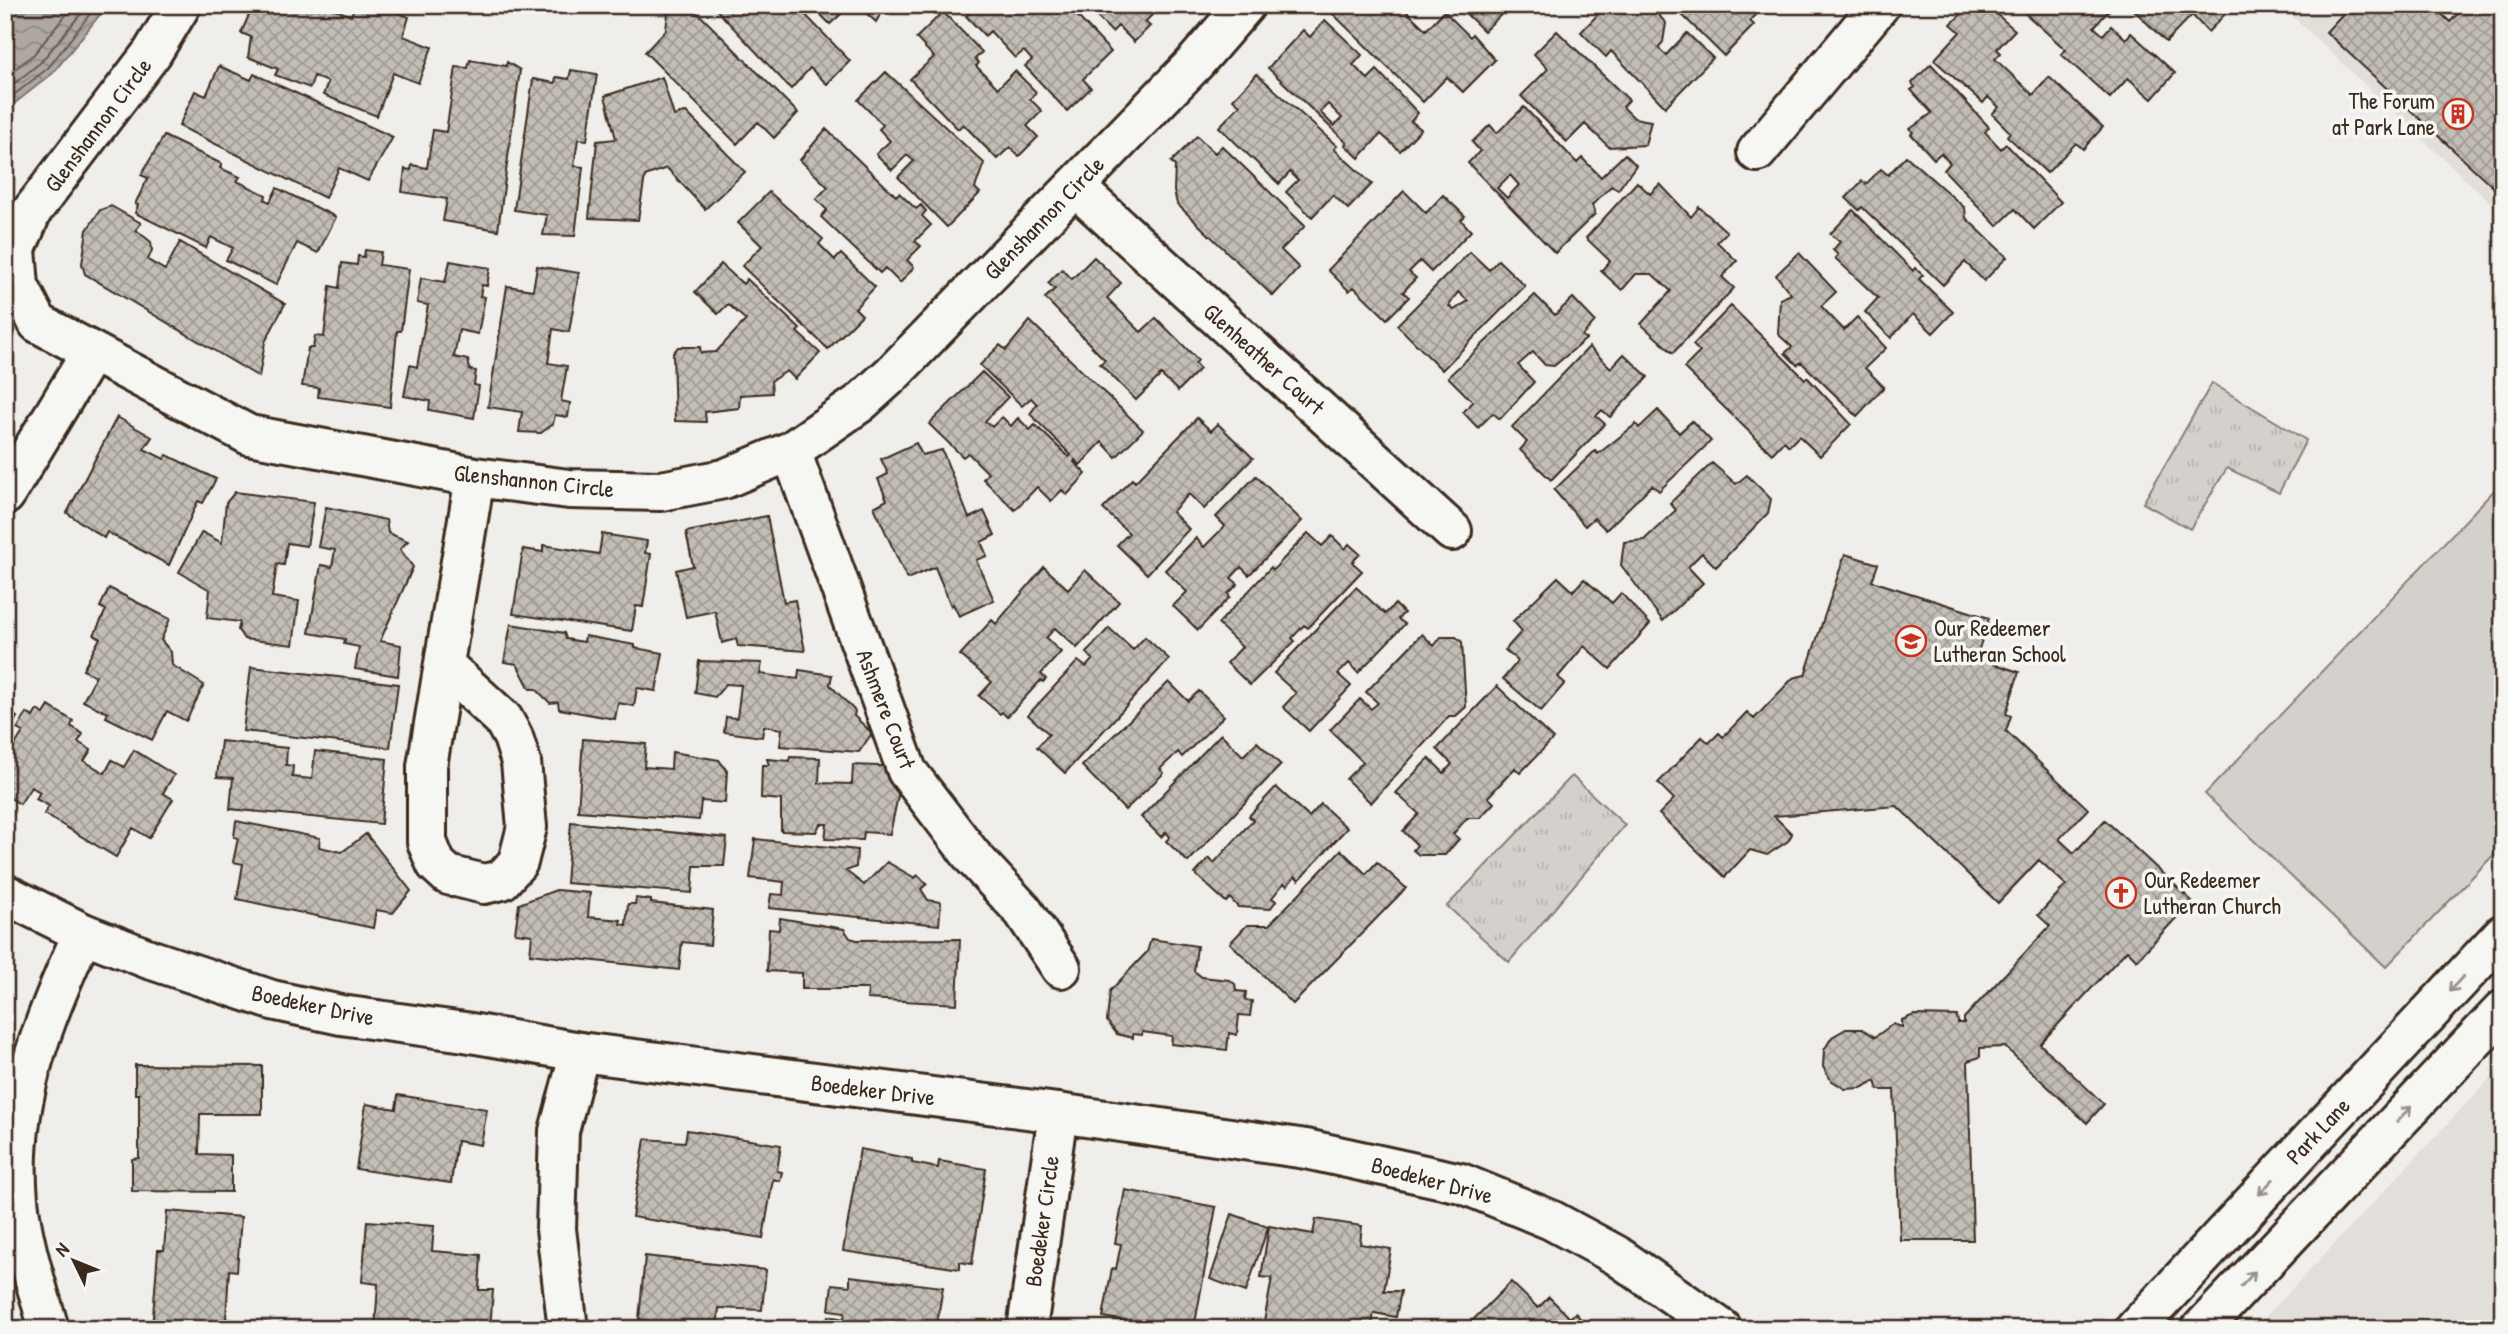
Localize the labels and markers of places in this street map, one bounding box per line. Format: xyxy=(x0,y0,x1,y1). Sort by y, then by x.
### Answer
place label: The Forum at Park Lane xyxy=(2332,85,2435,142)
building icon: The Forum at Park Lane xyxy=(2441,97,2475,131)
place label: Our Redeemer Lutheran School xyxy=(1934,612,2067,669)
school or university icon: Our Redeemer Lutheran School xyxy=(1894,624,1928,658)
place label: Our Redeemer Lutheran Church xyxy=(2144,864,2281,921)
church icon: Our Redeemer Lutheran Church xyxy=(2104,876,2138,910)

